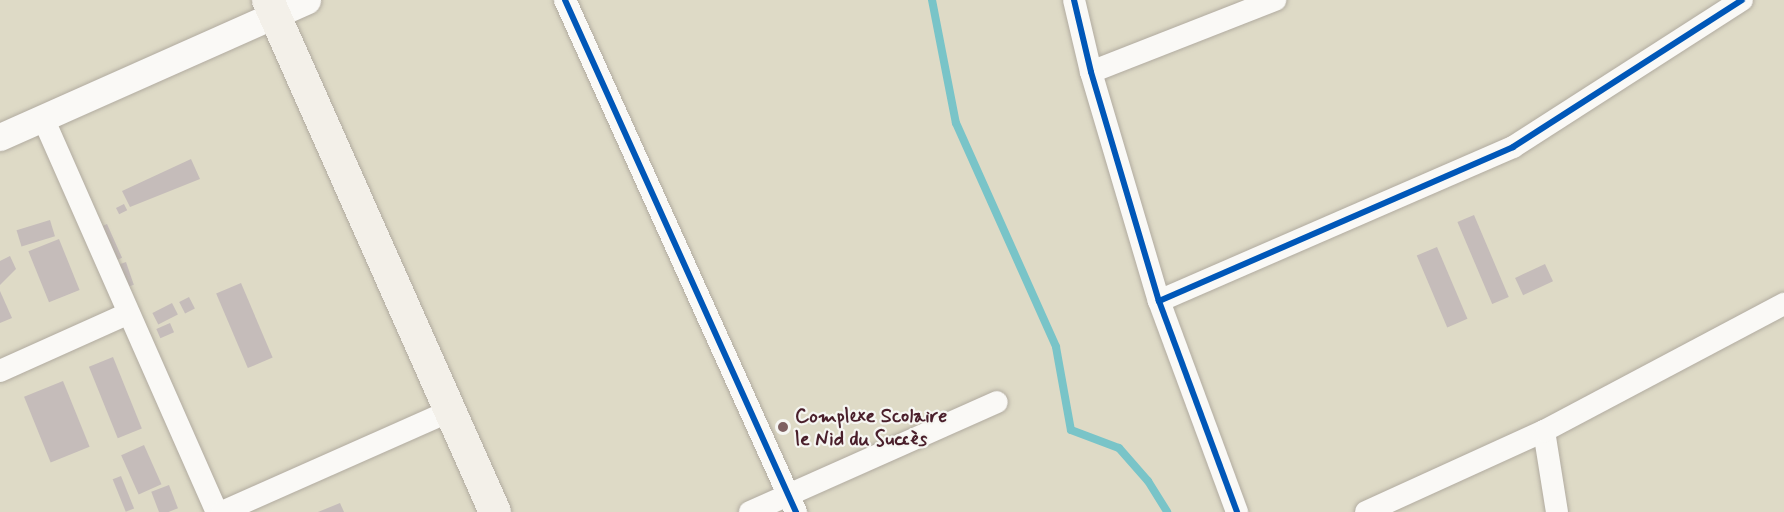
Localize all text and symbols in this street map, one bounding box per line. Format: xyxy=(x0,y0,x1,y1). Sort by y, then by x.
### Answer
place label: Complexe Scolaire le Nid du Succès xyxy=(795,404,946,451)
marker: Complexe Scolaire le Nid du Succès xyxy=(776,420,790,434)

